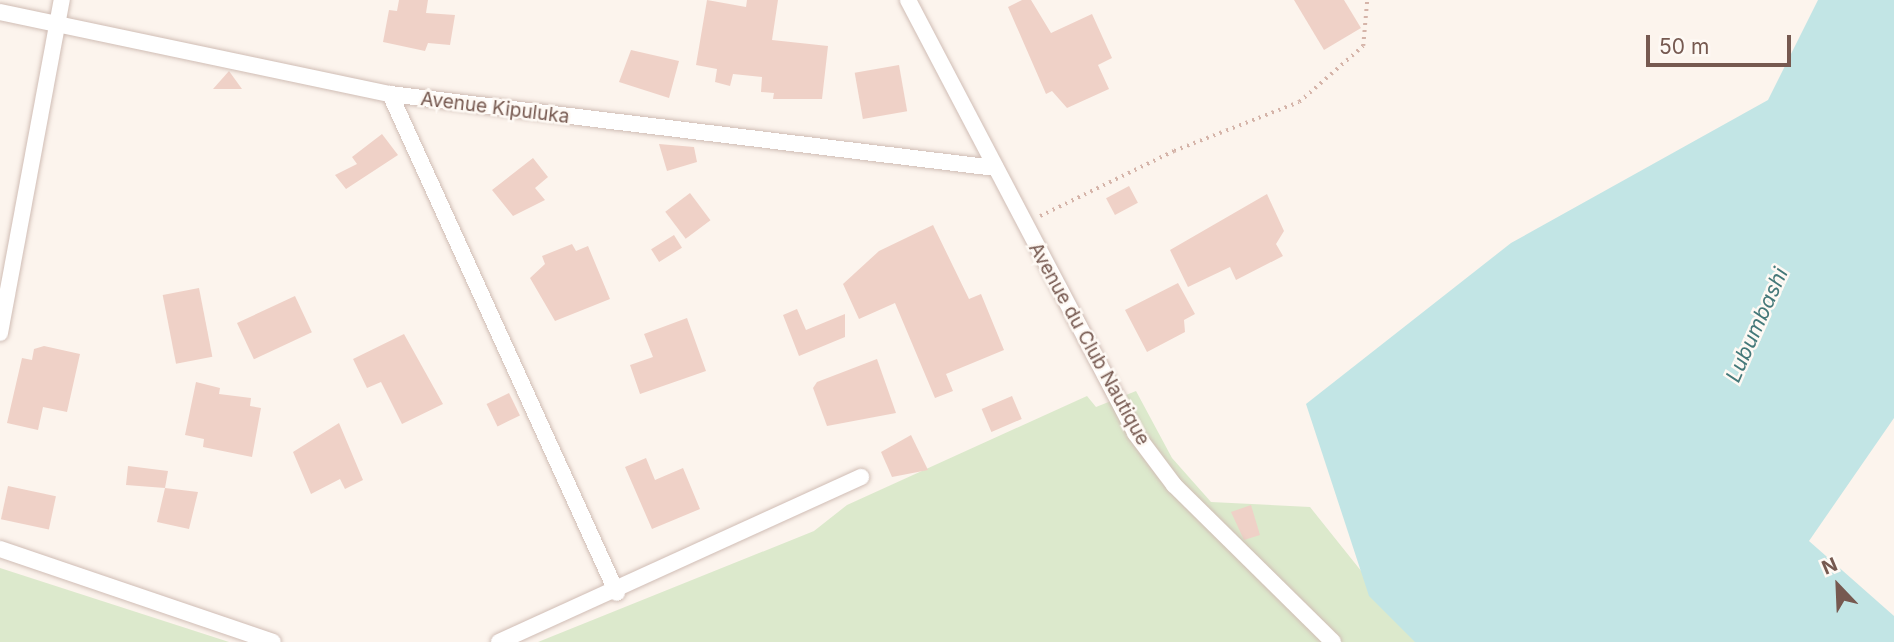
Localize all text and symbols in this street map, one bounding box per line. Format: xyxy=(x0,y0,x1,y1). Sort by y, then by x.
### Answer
scale bar xyxy=(1649,21,1794,65)
text: 50 m xyxy=(1659,34,1709,59)
street label: Avenue Kipuluka xyxy=(419,88,571,128)
street label: Avenue du Club Nautique xyxy=(1024,239,1154,449)
water label: Lubumbashi xyxy=(1721,264,1793,386)
north arrow xyxy=(1803,551,1873,621)
text: N xyxy=(1818,553,1841,580)

